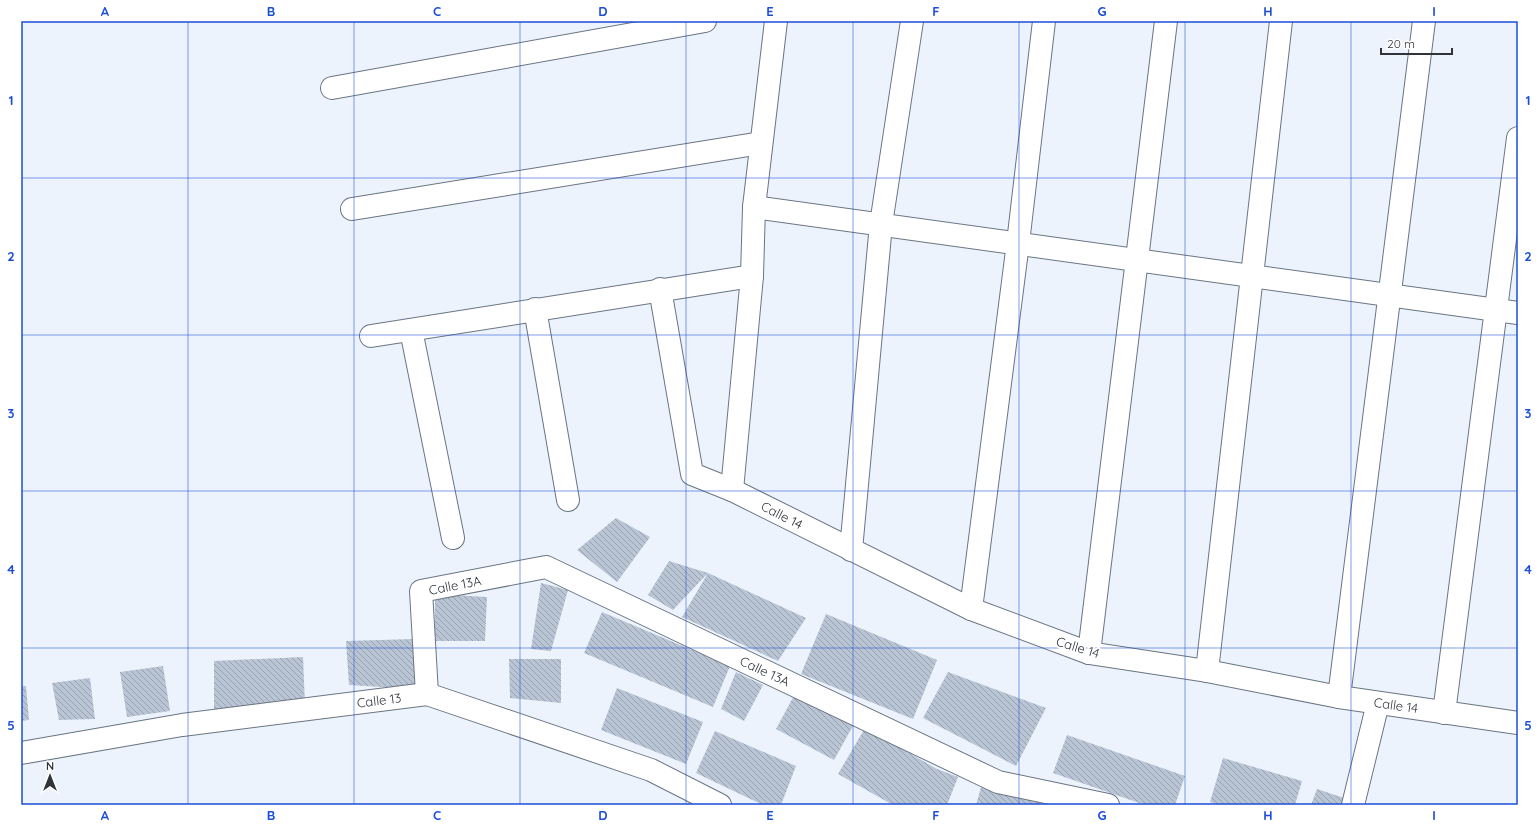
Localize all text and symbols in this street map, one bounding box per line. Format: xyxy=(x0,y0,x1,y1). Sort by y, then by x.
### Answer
text: A xyxy=(101,3,110,19)
text: B xyxy=(267,3,275,19)
text: C xyxy=(433,3,441,19)
text: D xyxy=(598,3,608,19)
text: E xyxy=(766,3,774,19)
text: F xyxy=(932,3,940,19)
text: G xyxy=(1097,3,1107,19)
text: H xyxy=(1263,3,1273,19)
text: I xyxy=(1432,3,1436,19)
scale bar xyxy=(1381,30,1452,56)
text: 20 m xyxy=(1387,36,1415,51)
text: 1 xyxy=(8,92,14,108)
text: 1 xyxy=(1525,92,1531,108)
text: 2 xyxy=(7,248,15,264)
text: 2 xyxy=(1524,248,1532,264)
text: 3 xyxy=(8,405,15,421)
text: 3 xyxy=(1525,405,1532,421)
street label: Calle 14 xyxy=(759,498,806,532)
text: 4 xyxy=(7,561,15,577)
text: 4 xyxy=(1524,561,1532,577)
street label: Calle 13A xyxy=(427,572,483,598)
street label: Calle 14 xyxy=(1054,633,1102,661)
street label: Calle 13A xyxy=(738,653,793,690)
street label: Calle 13 xyxy=(356,689,402,711)
street label: Calle 14 xyxy=(1373,694,1419,716)
text: 5 xyxy=(7,717,15,733)
text: 5 xyxy=(1524,717,1532,733)
north arrow xyxy=(30,756,70,796)
text: N xyxy=(46,759,54,773)
text: A xyxy=(101,807,110,823)
text: B xyxy=(267,807,275,823)
text: C xyxy=(433,807,441,823)
text: D xyxy=(598,807,608,823)
text: E xyxy=(766,807,774,823)
text: F xyxy=(932,807,940,823)
text: G xyxy=(1097,807,1107,823)
text: H xyxy=(1263,807,1273,823)
text: I xyxy=(1432,807,1436,823)

